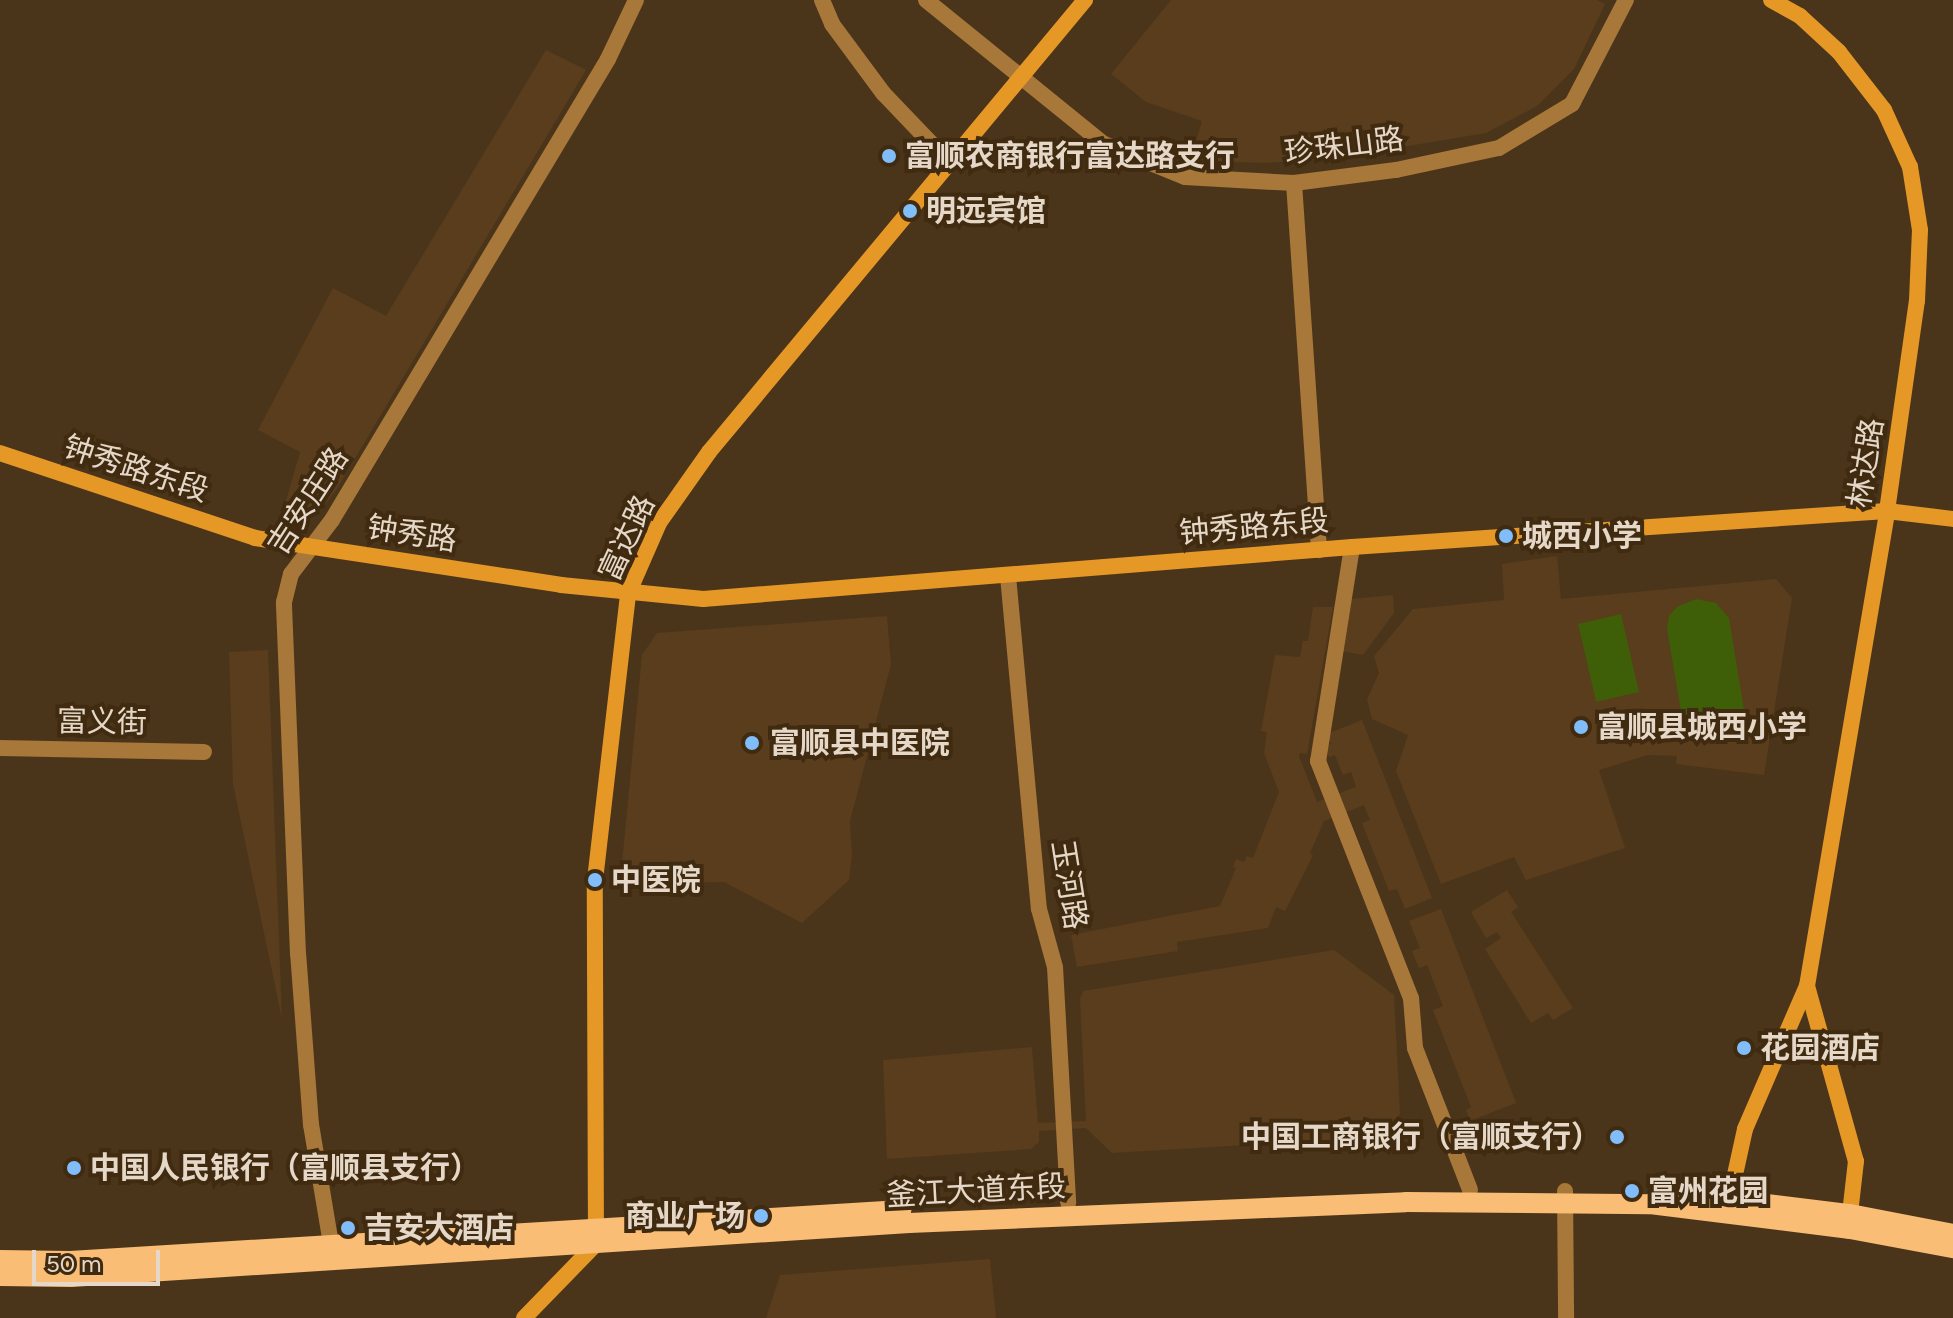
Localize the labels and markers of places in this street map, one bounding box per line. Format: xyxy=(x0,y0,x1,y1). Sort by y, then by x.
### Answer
place label: 富顺农商银行富达路支行 xyxy=(905,138,1235,174)
marker: 富顺农商银行富达路支行 xyxy=(880,147,898,165)
place label: 明远宾馆 xyxy=(926,193,1046,229)
marker: 明远宾馆 xyxy=(901,202,919,220)
place label: 城西小学 xyxy=(1522,518,1642,554)
marker: 城西小学 xyxy=(1497,527,1515,545)
place label: 富顺县城西小学 xyxy=(1597,709,1807,745)
marker: 富顺县城西小学 xyxy=(1572,718,1590,736)
place label: 富顺县中医院 xyxy=(770,725,950,761)
marker: 富顺县中医院 xyxy=(741,732,763,754)
place label: 中医院 xyxy=(611,862,701,898)
marker: 中医院 xyxy=(586,871,604,889)
place label: 花园酒店 xyxy=(1760,1030,1880,1066)
marker: 花园酒店 xyxy=(1735,1039,1753,1057)
place label: 中国工商银行（富顺支行） xyxy=(1241,1119,1601,1155)
marker: 中国工商银行（富顺支行） xyxy=(1608,1128,1626,1146)
place label: 中国人民银行（富顺县支行） xyxy=(90,1150,480,1186)
marker: 中国人民银行（富顺县支行） xyxy=(65,1159,83,1177)
place label: 富州花园 xyxy=(1648,1173,1768,1209)
marker: 富州花园 xyxy=(1623,1182,1641,1200)
place label: 商业广场 xyxy=(625,1198,745,1234)
marker: 商业广场 xyxy=(752,1207,770,1225)
place label: 吉安大酒店 xyxy=(364,1210,514,1246)
marker: 吉安大酒店 xyxy=(339,1219,357,1237)

